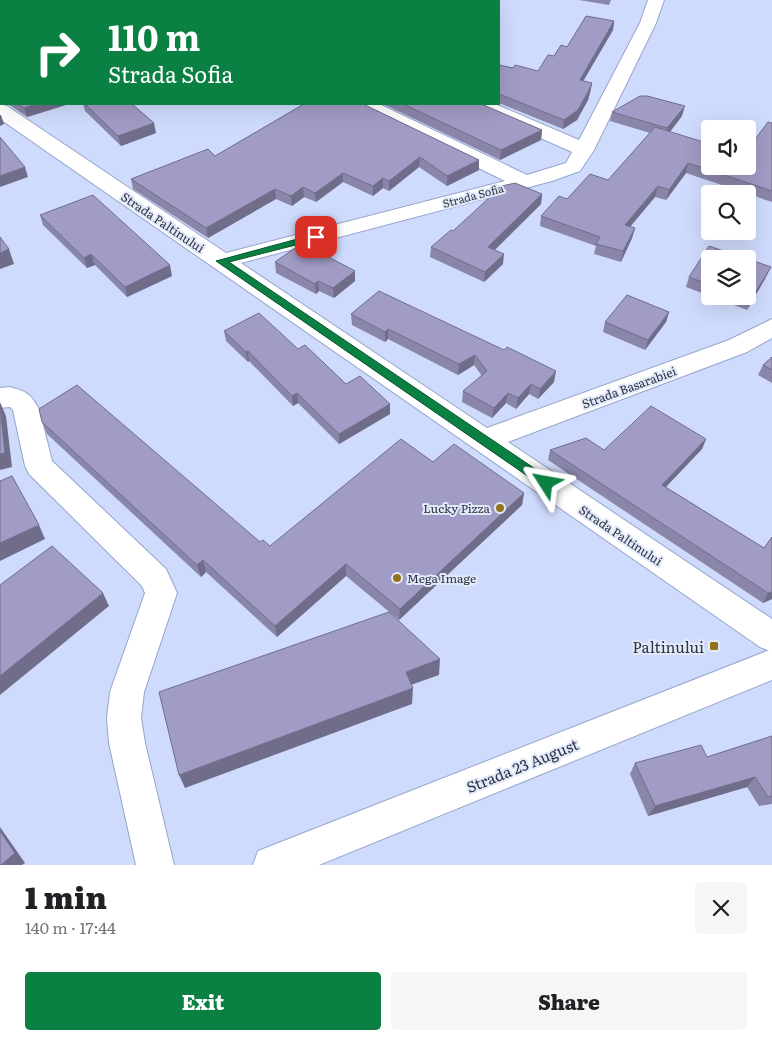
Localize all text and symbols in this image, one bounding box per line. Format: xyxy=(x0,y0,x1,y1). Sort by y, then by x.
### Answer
text: 110 m xyxy=(108,10,200,62)
icon: right xyxy=(25,20,90,85)
text: Strada Sofia xyxy=(108,57,233,90)
map controls xyxy=(701,120,756,305)
button: sound xyxy=(701,120,756,175)
street label: Strada Sofia xyxy=(441,179,505,211)
button: search xyxy=(701,185,756,240)
street label: Strada Paltinului xyxy=(118,187,208,257)
pin xyxy=(295,216,337,258)
icon: arrive xyxy=(302,223,330,251)
button: layers xyxy=(701,250,756,305)
street label: Strada Basarabiei xyxy=(579,362,679,412)
position arrow xyxy=(519,456,571,508)
place label: Lucky Pizza xyxy=(423,499,491,517)
street label: Strada Paltinului xyxy=(576,500,666,570)
marker: Lucky Pizza xyxy=(494,502,506,514)
place label: Mega Image xyxy=(407,569,476,587)
marker: Mega Image xyxy=(391,572,403,584)
place label: Paltinului xyxy=(633,635,704,658)
marker: Paltinului xyxy=(708,640,720,652)
street label: Strada 23 August xyxy=(462,732,582,798)
text: 1 min xyxy=(25,874,107,918)
button: close xyxy=(695,882,747,934)
text: 140 m · 17:44 xyxy=(25,915,116,939)
button: Exit xyxy=(25,972,381,1030)
button: Share xyxy=(391,972,747,1030)

